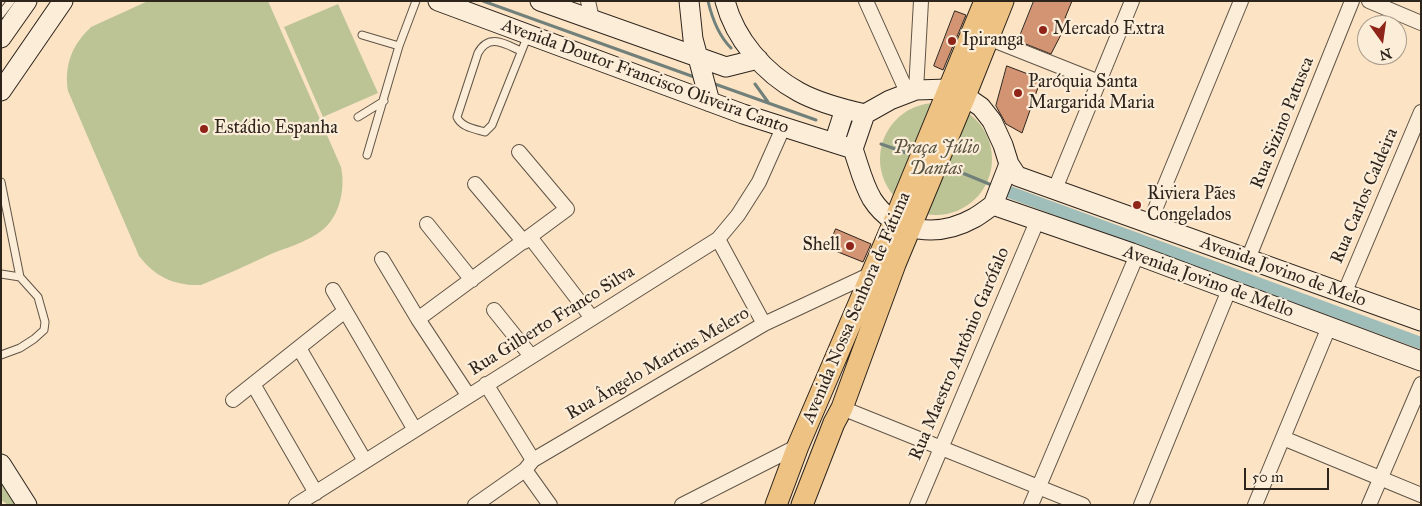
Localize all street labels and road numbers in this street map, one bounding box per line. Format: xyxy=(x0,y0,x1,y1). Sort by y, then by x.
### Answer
street label: Avenida Doutor Francisco Oliveira Canto xyxy=(498,15,792,139)
street label: Rua Sizino Patusca xyxy=(1247,54,1319,192)
street label: Rua Carlos Caldeira xyxy=(1327,125,1403,267)
street label: Avenida Nossa Senhora de Fátima xyxy=(798,189,916,427)
street label: Avenida Jovino de Melo xyxy=(1197,232,1369,312)
street label: Avenida Jovino de Mello xyxy=(1120,241,1296,323)
street label: Rua Maestro Antônio Garófalo xyxy=(905,244,1015,464)
street label: Rua Gilberto Franco Silva xyxy=(465,261,639,381)
street label: Rua Ângelo Martins Melero xyxy=(563,303,753,425)

